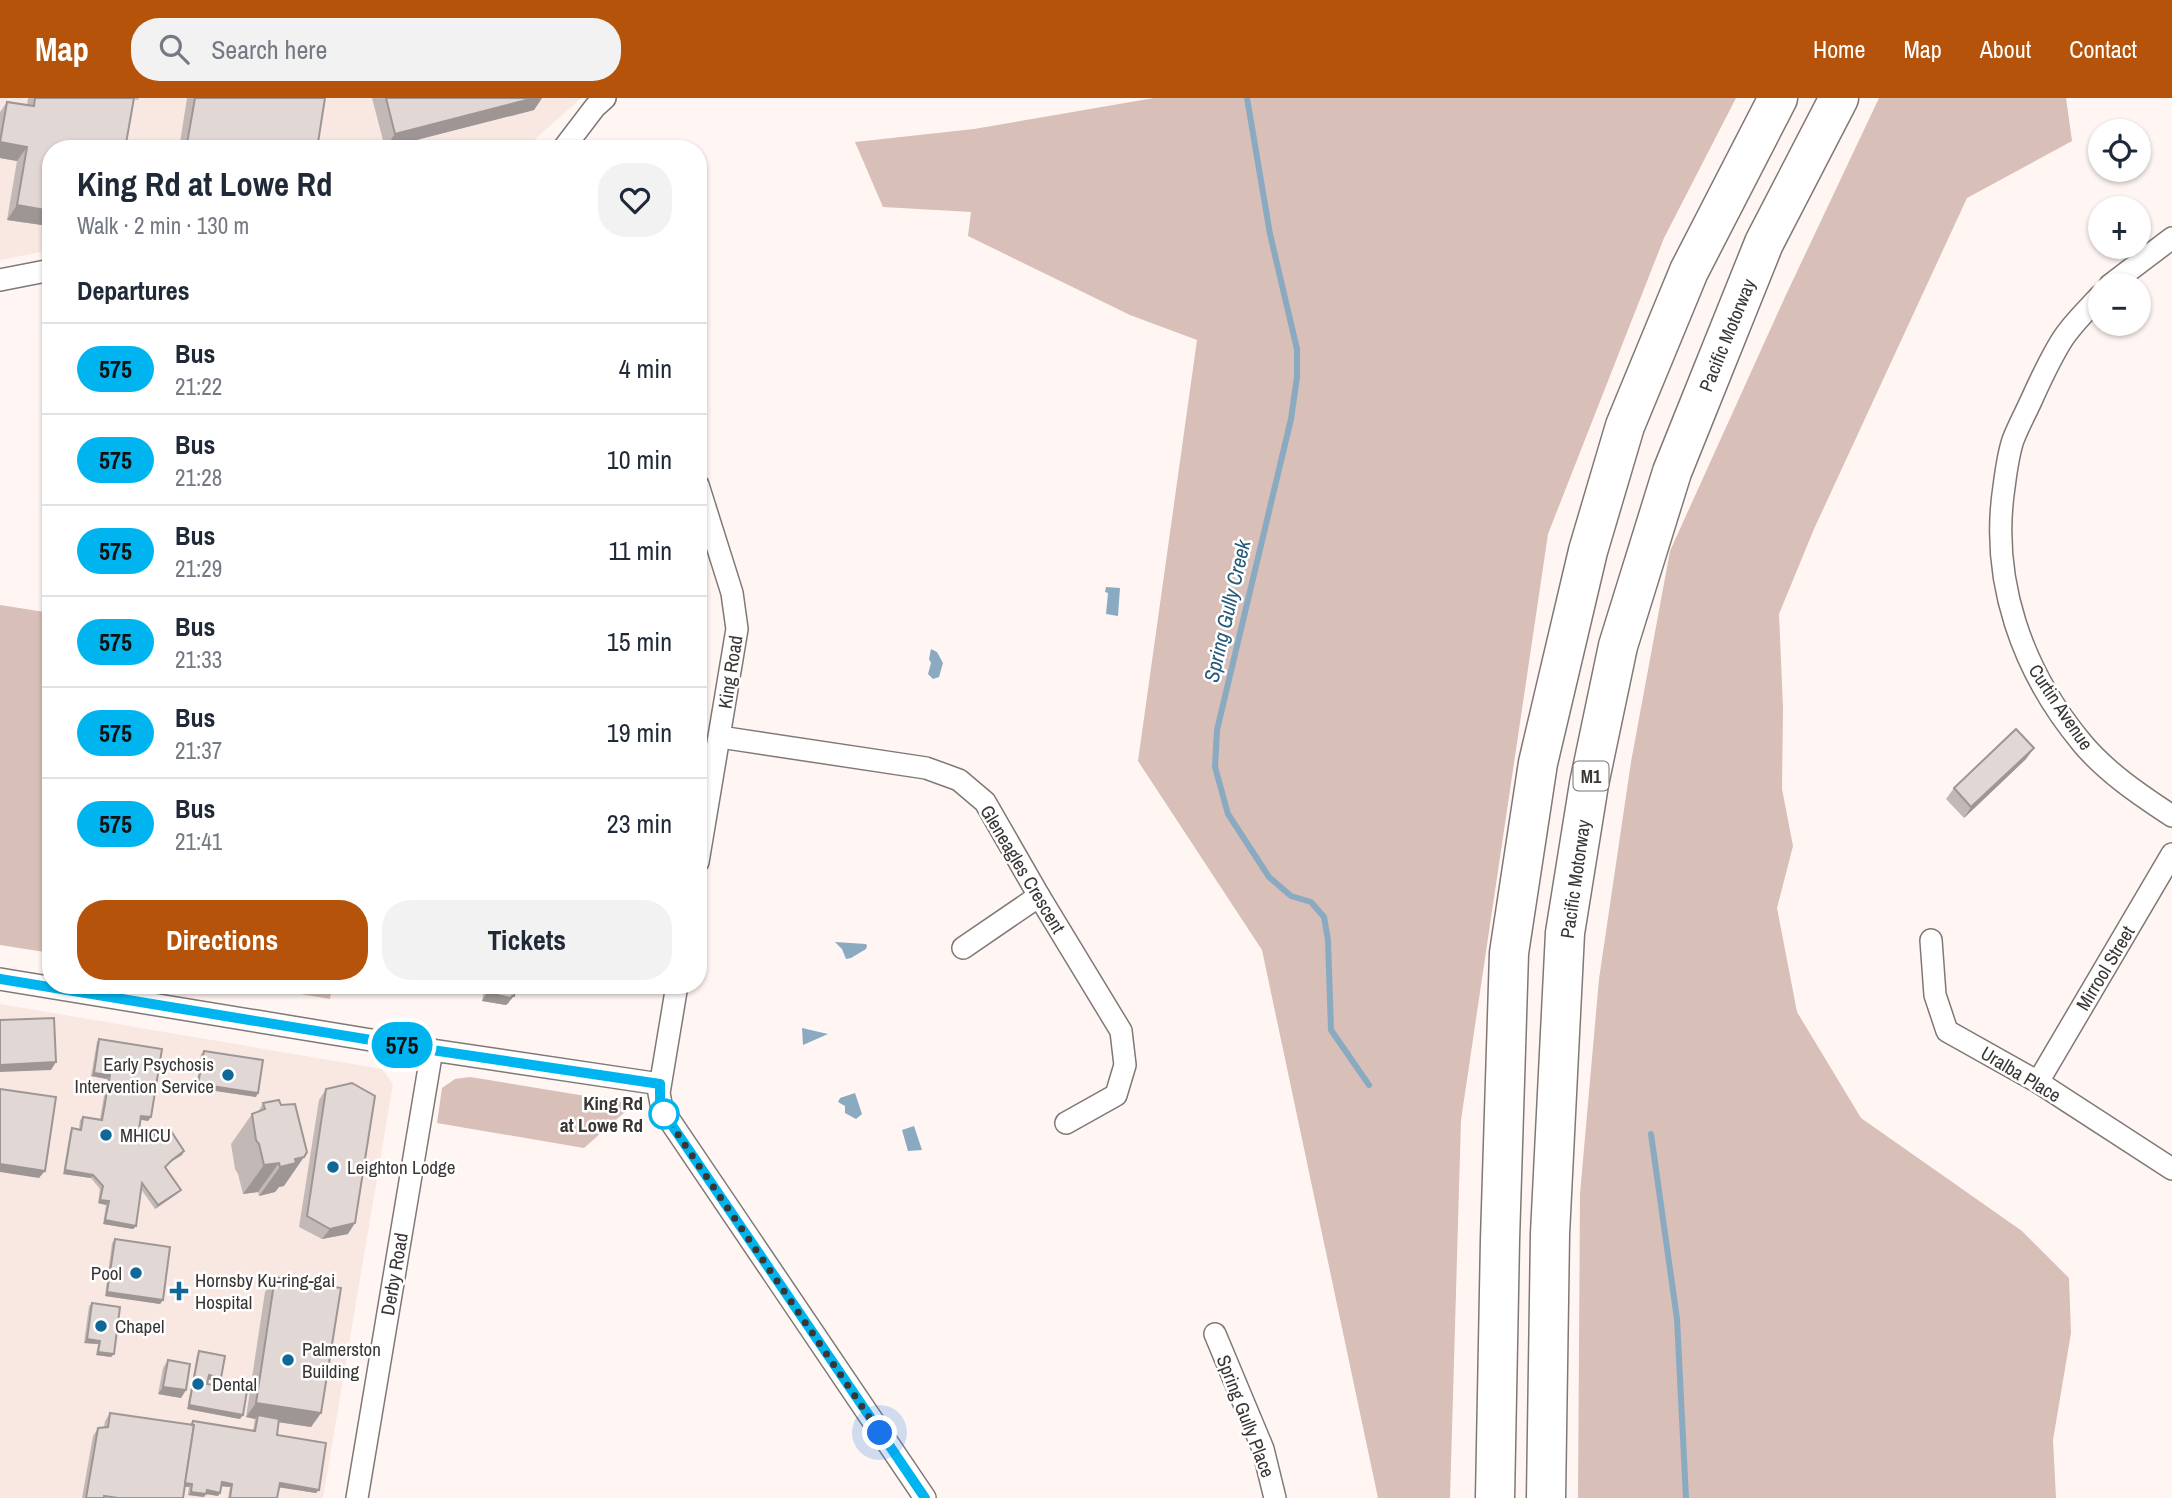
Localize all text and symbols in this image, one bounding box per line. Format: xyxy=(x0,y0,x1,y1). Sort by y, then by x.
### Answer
search box xyxy=(131,18,621,81)
text: Map xyxy=(35,27,89,71)
icon: search xyxy=(155,30,193,68)
text: Search here xyxy=(211,32,327,67)
text: Home xyxy=(1813,33,1865,65)
text: Map xyxy=(1903,33,1942,65)
text: About xyxy=(1980,33,2031,65)
text: Contact xyxy=(2069,33,2137,65)
map controls xyxy=(2088,119,2151,336)
button: locate xyxy=(2088,119,2151,182)
text: King Rd at Lowe Rd xyxy=(77,162,333,206)
button: heart xyxy=(598,163,672,237)
button: + xyxy=(2088,196,2151,259)
text: Walk · 2 min · 130 m xyxy=(77,210,249,241)
text: Departures xyxy=(77,273,190,308)
button: − xyxy=(2088,273,2151,336)
street label: Pacific Motorway xyxy=(1693,275,1762,395)
text: Bus xyxy=(175,336,215,371)
text: 4 min xyxy=(619,351,672,386)
text: 575 xyxy=(99,353,132,385)
text: 21:22 xyxy=(175,371,222,402)
text: Bus xyxy=(175,427,215,462)
text: 10 min xyxy=(607,442,672,477)
text: 575 xyxy=(99,444,132,476)
text: 21:28 xyxy=(175,462,222,493)
text: Bus xyxy=(175,518,215,553)
text: 11 min xyxy=(608,533,672,568)
text: 575 xyxy=(99,535,132,567)
water label: Spring Gully Creek xyxy=(1197,536,1258,685)
text: 21:29 xyxy=(175,553,222,584)
text: Bus xyxy=(175,609,215,644)
text: 15 min xyxy=(607,624,672,659)
text: 575 xyxy=(99,626,132,658)
street label: King Road xyxy=(711,634,749,710)
text: 21:33 xyxy=(175,644,222,675)
street label: Curtin Avenue xyxy=(2023,659,2099,755)
text: Bus xyxy=(175,700,215,735)
text: 19 min xyxy=(607,715,672,750)
text: 575 xyxy=(99,717,132,749)
text: 21:37 xyxy=(175,735,222,766)
road number: M1 xyxy=(1574,762,1608,790)
text: Bus xyxy=(175,791,215,826)
street label: Gleneagles Crescent xyxy=(974,800,1072,939)
text: 23 min xyxy=(607,806,672,841)
text: 575 xyxy=(99,808,132,840)
street label: Pacific Motorway xyxy=(1554,818,1596,940)
text: 21:41 xyxy=(175,826,222,857)
button: Directions xyxy=(77,900,368,980)
button: Tickets xyxy=(382,900,672,980)
street label: Mirrool Street xyxy=(2070,920,2141,1015)
line badge: 575 xyxy=(362,1022,442,1068)
text: 575 xyxy=(386,1029,418,1061)
street label: Uralba Place xyxy=(1976,1040,2066,1108)
place label: Early Psychosis Intervention Service xyxy=(75,1051,214,1099)
marker: Early Psychosis Intervention Service xyxy=(220,1067,236,1083)
place label: King Rd at Lowe Rd xyxy=(560,1090,643,1138)
marker: King Rd at Lowe Rd xyxy=(649,1099,679,1129)
place label: MHICU xyxy=(120,1122,171,1148)
marker: MHICU xyxy=(98,1127,114,1143)
place label: Leighton Lodge xyxy=(347,1154,455,1180)
marker: Leighton Lodge xyxy=(325,1159,341,1175)
street label: Derby Road xyxy=(374,1231,414,1317)
place label: Pool xyxy=(91,1260,122,1286)
marker: Pool xyxy=(128,1265,144,1281)
place label: Hornsby Ku-ring-gai Hospital xyxy=(195,1267,335,1315)
marker: Hornsby Ku-ring-gai Hospital xyxy=(169,1281,189,1301)
place label: Chapel xyxy=(115,1313,164,1339)
marker: Chapel xyxy=(93,1318,109,1334)
place label: Palmerston Building xyxy=(302,1336,381,1384)
street label: Spring Gully Place xyxy=(1211,1351,1281,1481)
marker: Palmerston Building xyxy=(280,1352,296,1368)
place label: Dental xyxy=(212,1371,257,1397)
marker: Dental xyxy=(190,1376,206,1392)
your location xyxy=(862,1415,897,1450)

